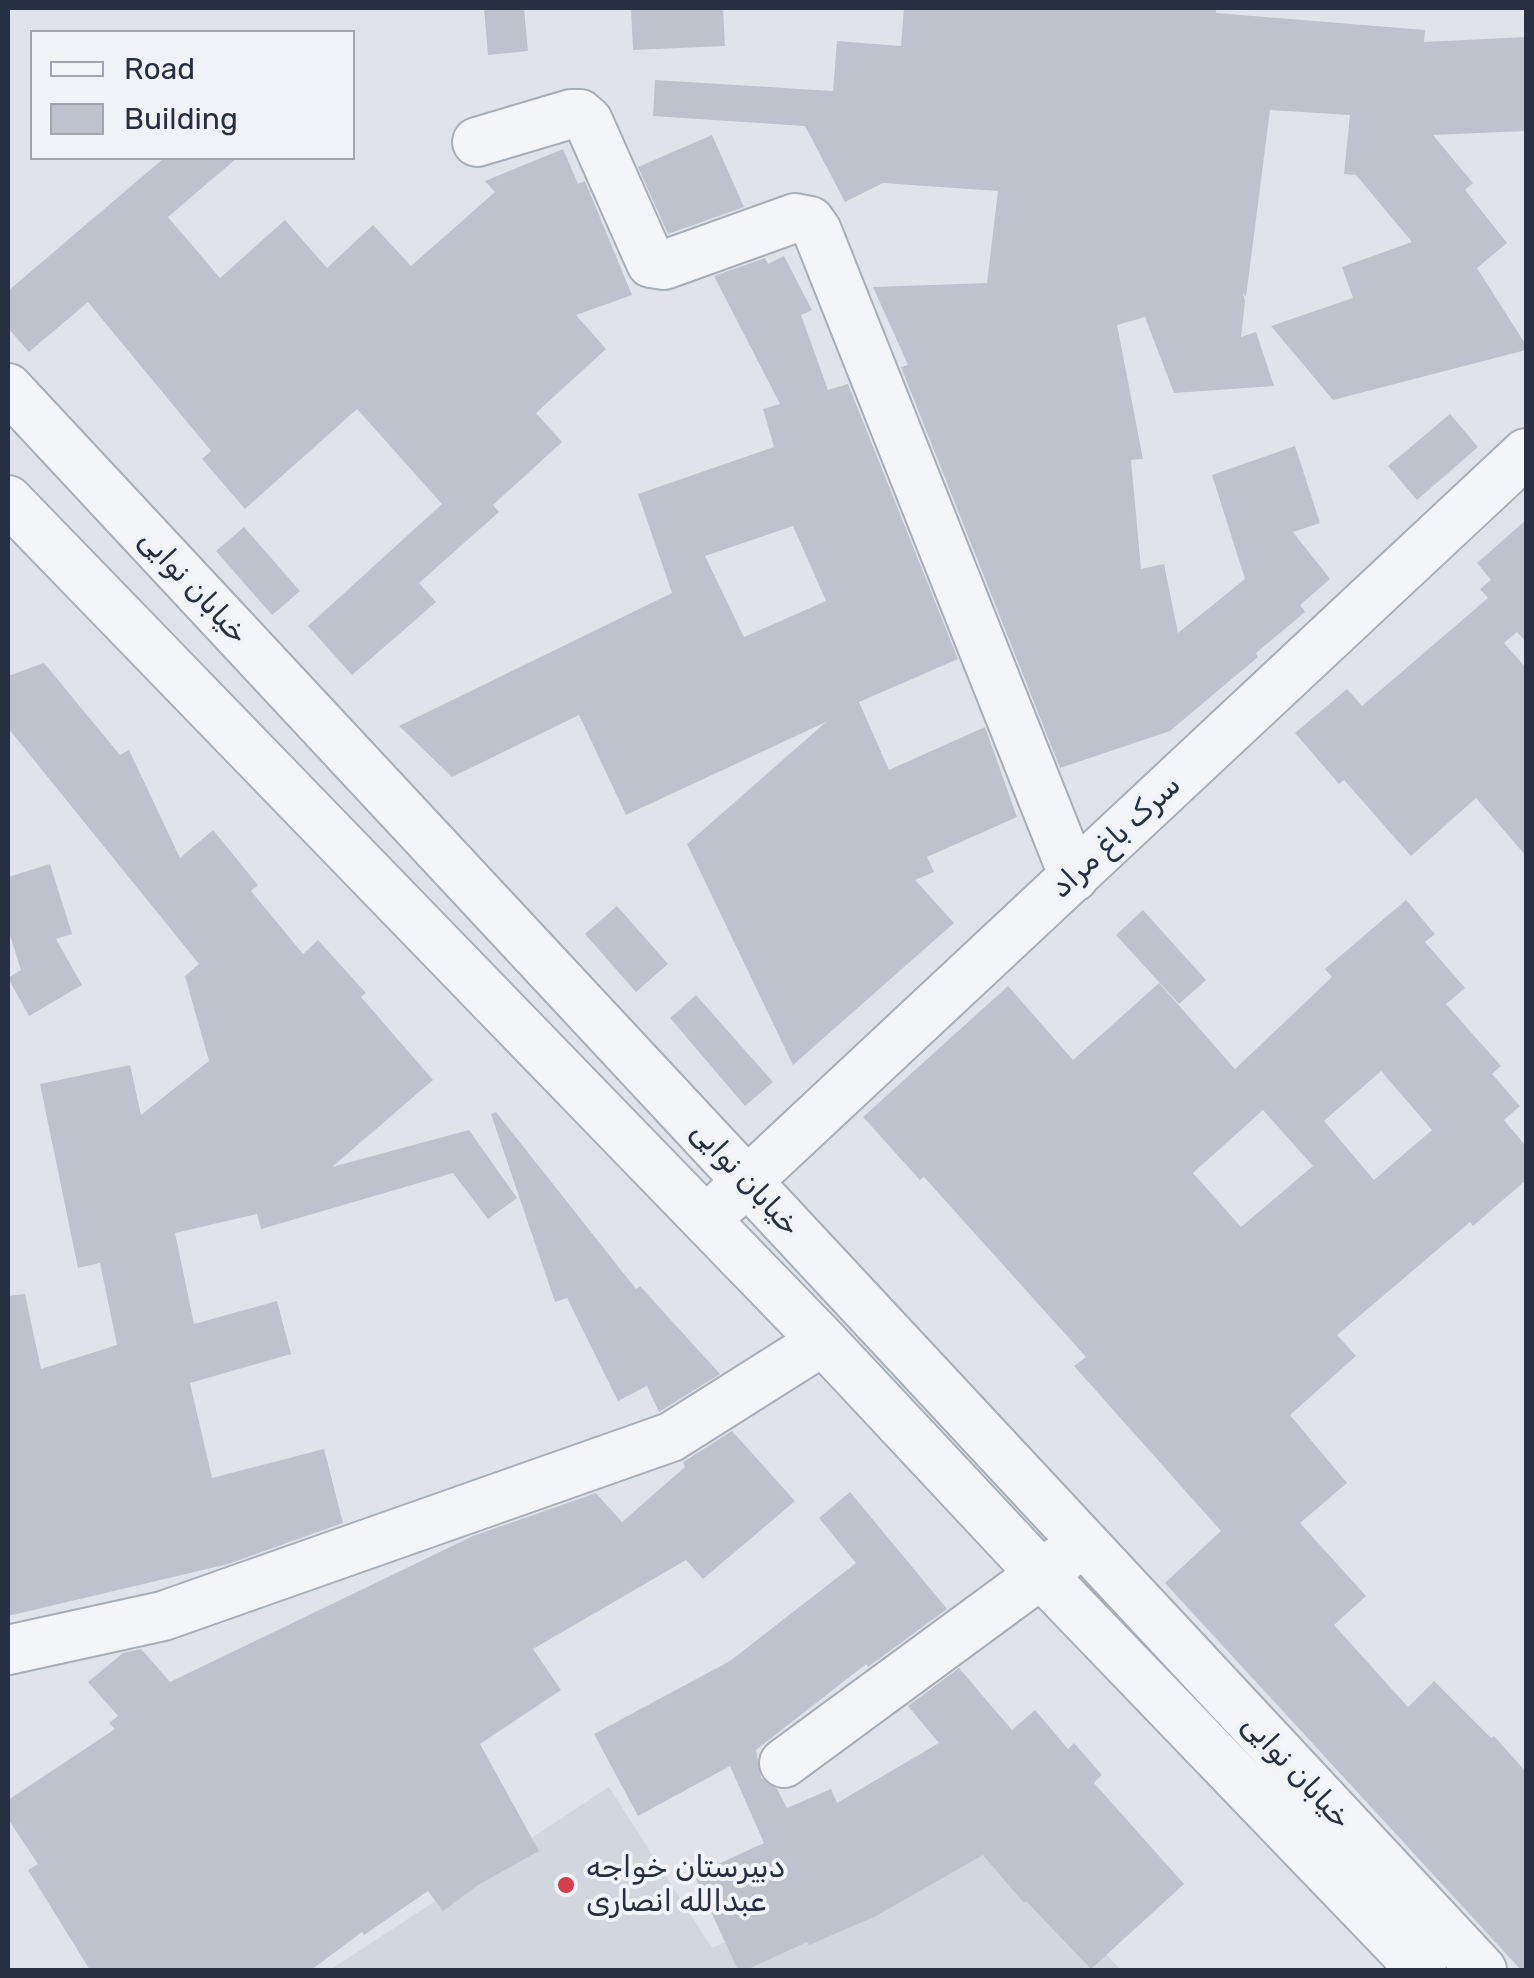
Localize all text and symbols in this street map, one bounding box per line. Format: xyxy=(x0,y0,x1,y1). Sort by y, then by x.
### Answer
legend xyxy=(30,30,355,160)
text: Road xyxy=(124,51,195,87)
text: Building xyxy=(124,101,238,137)
street label: خیابان نوایی xyxy=(131,522,255,652)
street label: سرک باغ مراد xyxy=(1043,768,1189,906)
street label: خیابان نوایی xyxy=(683,1114,807,1244)
street label: خیابان نوایی xyxy=(1234,1707,1358,1837)
place label: دبیرستان خواجه عبدالله انصاری xyxy=(586,1850,785,1920)
marker: دبیرستان خواجه عبدالله انصاری xyxy=(555,1874,577,1896)

